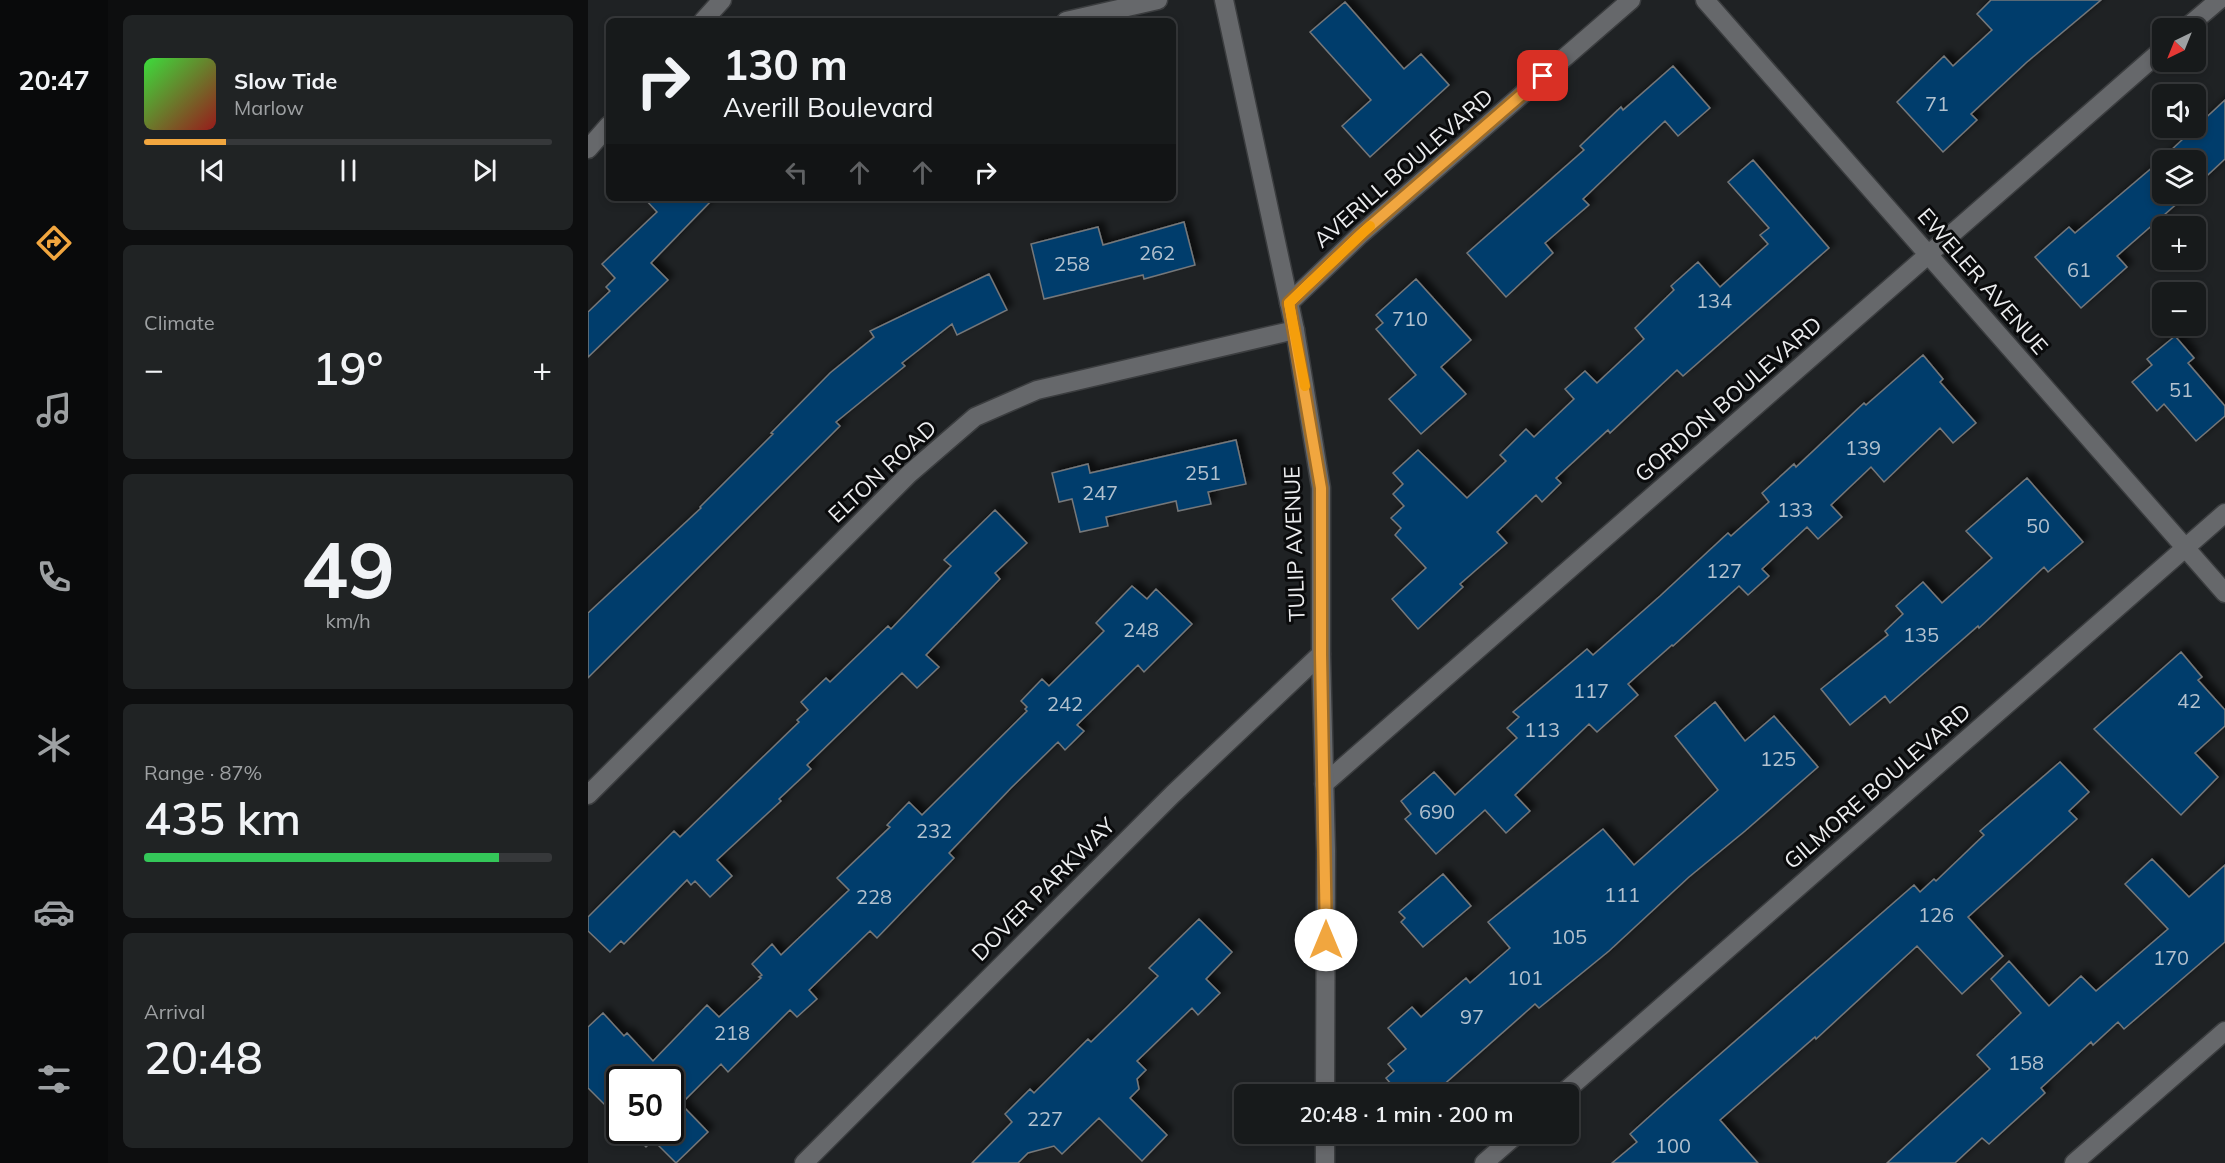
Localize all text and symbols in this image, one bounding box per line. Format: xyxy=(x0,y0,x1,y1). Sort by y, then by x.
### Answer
north arrow xyxy=(2152,18,2206,72)
map controls xyxy=(2152,18,2206,336)
text: 130 m xyxy=(723,38,848,91)
icon: right xyxy=(624,42,702,120)
pin xyxy=(1517,50,1568,101)
icon: arrive xyxy=(1526,59,1559,92)
text: 20:47 xyxy=(18,63,90,97)
text: Slow Tide xyxy=(234,67,337,95)
street label: AVERILL BOULEVARD xyxy=(1308,82,1498,254)
button: sound xyxy=(2152,84,2206,138)
text: Averill Boulevard xyxy=(723,90,933,124)
house number: 71 xyxy=(1925,91,1949,116)
text: Marlow xyxy=(234,95,304,120)
button: layers xyxy=(2152,150,2206,204)
icon: previous xyxy=(196,154,229,187)
icon: pause xyxy=(332,154,365,187)
icon: next xyxy=(468,154,501,187)
icon: left xyxy=(780,156,813,189)
icon: ahead xyxy=(843,156,876,189)
icon: ahead xyxy=(906,156,939,189)
icon: right xyxy=(969,156,1002,189)
street label: EWELER AVENUE xyxy=(1912,202,2054,360)
button: + xyxy=(2152,216,2206,270)
icon: directions xyxy=(33,222,75,264)
house number: 262 xyxy=(1139,240,1175,265)
house number: 258 xyxy=(1054,251,1090,276)
house number: 61 xyxy=(2067,257,2091,282)
button: − xyxy=(2152,282,2206,336)
house number: 134 xyxy=(1696,288,1732,313)
house number: 710 xyxy=(1392,306,1428,331)
text: Climate xyxy=(144,310,215,335)
street label: GORDON BOULEVARD xyxy=(1629,310,1827,488)
text: 19° xyxy=(313,340,383,396)
text: − xyxy=(144,348,164,389)
text: + xyxy=(532,348,552,389)
house number: 51 xyxy=(2169,377,2193,402)
icon: music xyxy=(33,389,75,431)
street label: ELTON ROAD xyxy=(822,414,942,528)
house number: 139 xyxy=(1845,435,1881,460)
house number: 251 xyxy=(1185,460,1221,485)
street label: TULIP AVENUE xyxy=(1277,466,1311,622)
house number: 247 xyxy=(1082,480,1118,505)
house number: 133 xyxy=(1777,497,1813,522)
house number: 50 xyxy=(2026,513,2050,538)
text: 49 xyxy=(301,520,395,618)
icon: phone xyxy=(33,556,75,598)
house number: 127 xyxy=(1706,558,1742,583)
text: km/h xyxy=(325,608,371,633)
house number: 248 xyxy=(1123,617,1159,642)
house number: 135 xyxy=(1903,622,1939,647)
house number: 117 xyxy=(1573,678,1609,703)
house number: 42 xyxy=(2177,688,2201,713)
house number: 242 xyxy=(1047,691,1083,716)
street label: GILMORE BOULEVARD xyxy=(1778,697,1976,875)
house number: 113 xyxy=(1524,717,1560,742)
icon: climate xyxy=(33,724,75,766)
house number: 125 xyxy=(1760,746,1796,771)
text: Range · 87% xyxy=(144,760,262,785)
text: 435 km xyxy=(144,790,301,846)
house number: 690 xyxy=(1419,799,1455,824)
street label: DOVER PARKWAY xyxy=(965,811,1121,967)
house number: 232 xyxy=(916,818,952,843)
house number: 111 xyxy=(1604,882,1640,907)
house number: 228 xyxy=(856,884,892,909)
icon: car xyxy=(33,891,75,933)
house number: 126 xyxy=(1918,902,1954,927)
position arrow xyxy=(1294,908,1358,972)
house number: 105 xyxy=(1551,924,1587,949)
house number: 170 xyxy=(2153,945,2189,970)
house number: 101 xyxy=(1507,965,1543,990)
text: Arrival xyxy=(144,999,205,1024)
house number: 97 xyxy=(1460,1004,1484,1029)
house number: 218 xyxy=(714,1020,750,1045)
text: 20:48 xyxy=(144,1029,263,1085)
house number: 158 xyxy=(2008,1050,2044,1075)
icon: filters xyxy=(33,1058,75,1100)
speed limit sign: 50 xyxy=(606,1066,684,1144)
text: 20:48 · 1 min · 200 m xyxy=(1299,1100,1514,1128)
house number: 227 xyxy=(1027,1106,1063,1131)
house number: 100 xyxy=(1655,1133,1691,1158)

